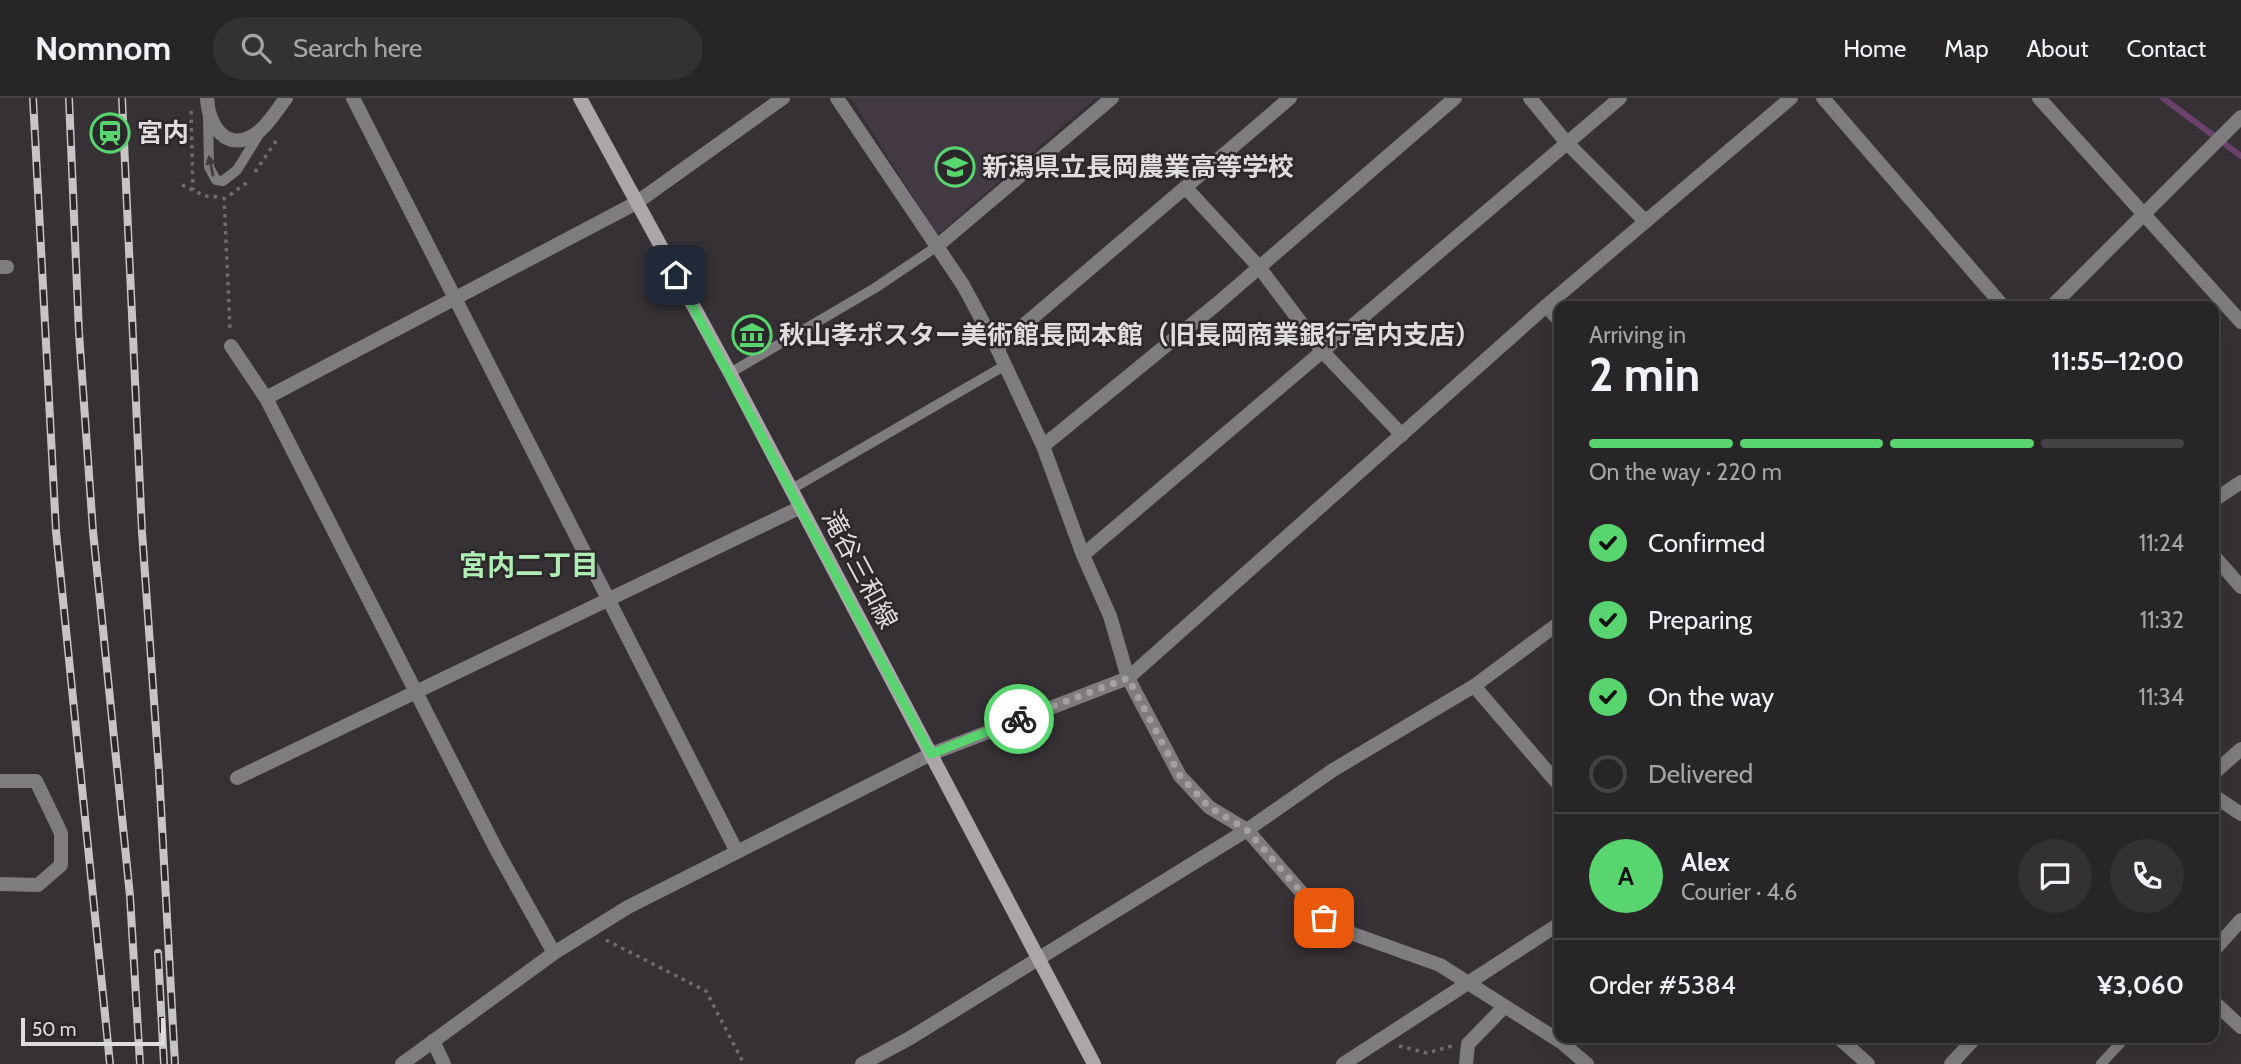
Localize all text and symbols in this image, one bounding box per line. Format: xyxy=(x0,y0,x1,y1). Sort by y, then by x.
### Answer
search box xyxy=(213,17,703,80)
text: Nomnom xyxy=(35,28,171,68)
icon: search xyxy=(237,29,275,67)
text: Search here xyxy=(293,32,422,64)
text: Home xyxy=(1843,34,1906,63)
text: Map xyxy=(1944,34,1989,63)
text: About xyxy=(2027,34,2089,63)
text: Contact xyxy=(2127,34,2206,63)
station icon: 宮内 xyxy=(89,112,131,154)
place label: 宮内 xyxy=(137,117,189,149)
school or university icon: 新潟県立長岡農業高等学校 xyxy=(934,146,976,188)
place label: 新潟県立長岡農業高等学校 xyxy=(982,151,1294,183)
one-way arrow xyxy=(206,154,217,176)
pin xyxy=(646,245,706,305)
icon: home xyxy=(657,256,695,294)
museum icon: 秋山孝ポスター美術館長岡本館（旧長岡商業銀行宮内支店） xyxy=(731,314,773,356)
place label: 秋山孝ポスター美術館長岡本館（旧長岡商業銀行宮内支店） xyxy=(779,319,1481,351)
text: Arriving in xyxy=(1589,321,1686,349)
text: 11:55–12:00 xyxy=(2051,345,2184,377)
text: 2 min xyxy=(1589,347,1700,403)
text: On the way · 220 m xyxy=(1589,458,1782,486)
street label: 滝谷三和線 xyxy=(815,504,905,634)
icon: check xyxy=(1589,524,1627,562)
text: Confirmed xyxy=(1648,527,1765,559)
text: 11:24 xyxy=(2139,529,2184,557)
district label: 宮内二丁目 xyxy=(459,548,599,582)
icon: check xyxy=(1589,601,1627,639)
text: Preparing xyxy=(1648,604,1752,636)
text: 11:32 xyxy=(2140,606,2184,634)
icon: check xyxy=(1589,678,1627,716)
text: On the way xyxy=(1648,681,1774,713)
text: 11:34 xyxy=(2138,683,2184,711)
courier xyxy=(984,684,1054,754)
icon: bike xyxy=(1000,700,1038,738)
text: Delivered xyxy=(1648,758,1753,790)
button: chat xyxy=(2018,839,2092,913)
button: phone xyxy=(2110,839,2184,913)
text: Alex xyxy=(1681,846,1730,878)
text: A xyxy=(1618,860,1634,892)
text: Courier · 4.6 xyxy=(1681,878,1797,906)
pin xyxy=(1294,888,1354,948)
icon: bag xyxy=(1305,899,1343,937)
text: Order #5384 xyxy=(1589,969,1736,1001)
text: ¥3,060 xyxy=(2097,969,2184,1001)
scale bar xyxy=(21,1015,164,1047)
text: 50 m xyxy=(32,1018,76,1041)

